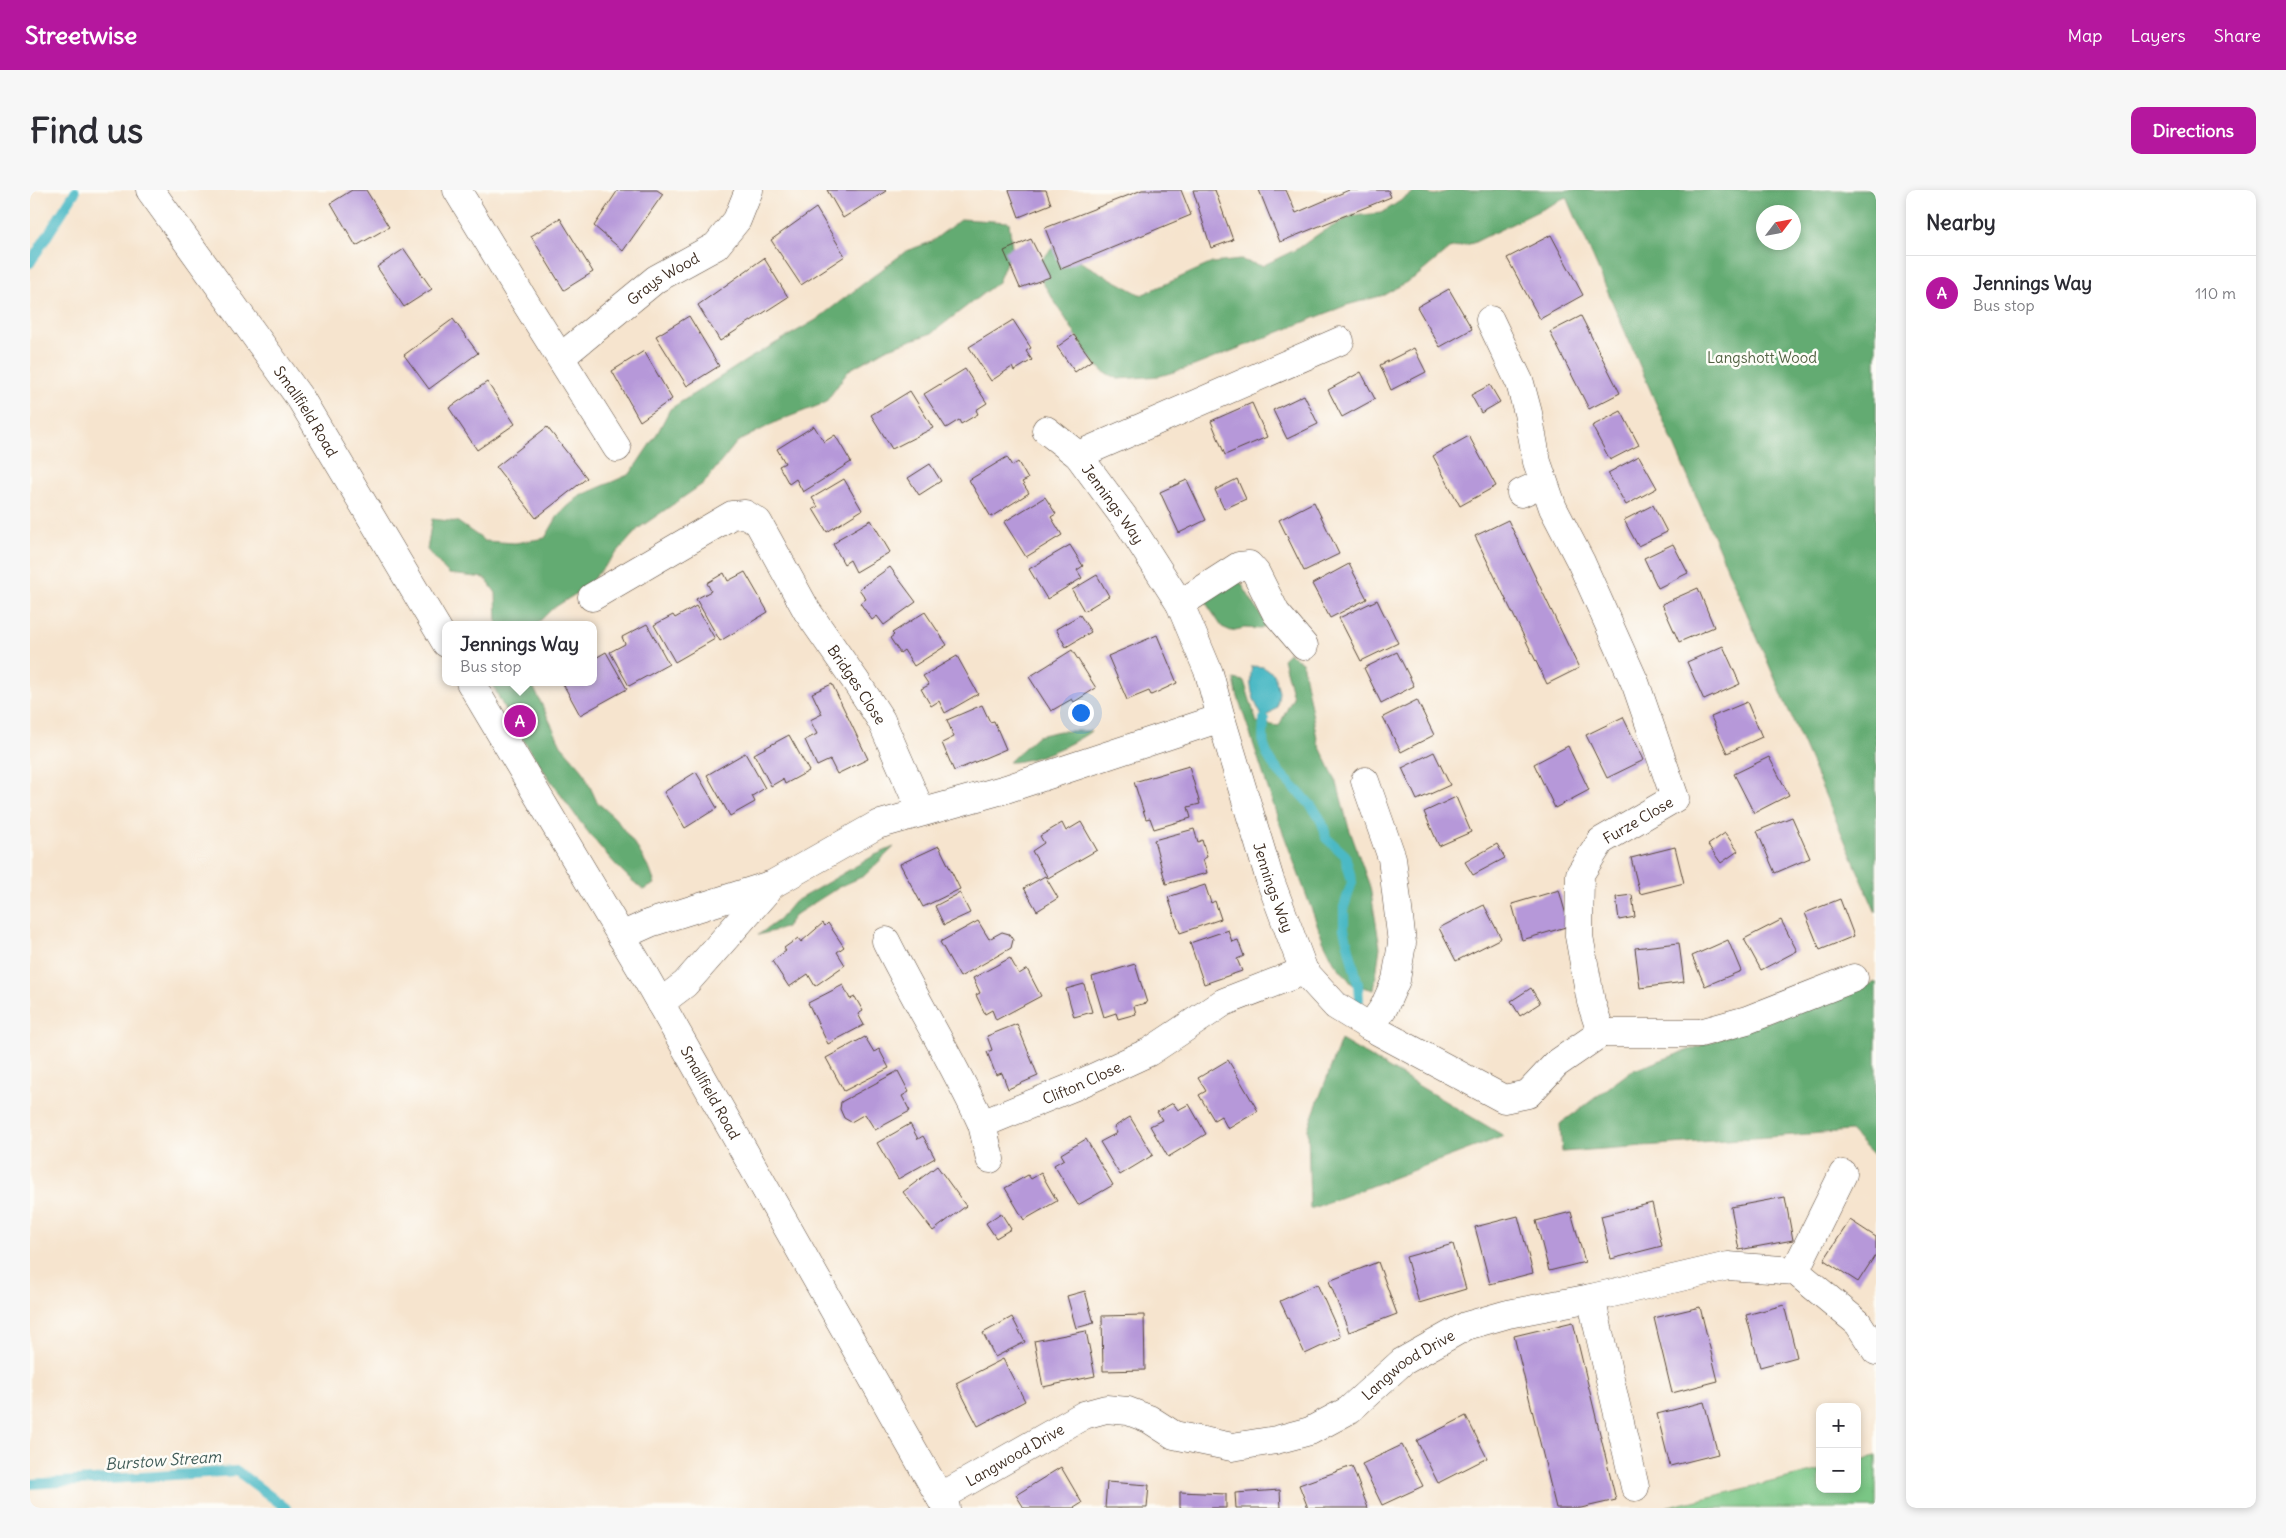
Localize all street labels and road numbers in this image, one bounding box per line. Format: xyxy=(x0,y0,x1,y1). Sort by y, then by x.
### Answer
street label: Grays Wood xyxy=(623,248,702,309)
street label: Smallfield Road xyxy=(270,362,342,460)
street label: Jennings Way xyxy=(1078,460,1149,547)
street label: Bridges Close xyxy=(824,641,891,728)
street label: Furze Close xyxy=(1599,792,1676,847)
street label: Jennings Way xyxy=(1250,840,1298,935)
street label: Smallfield Road xyxy=(677,1042,745,1143)
street label: Clifton Close. xyxy=(1039,1056,1127,1108)
street label: Langwood Drive xyxy=(1357,1325,1458,1404)
street label: Langwood Drive xyxy=(962,1419,1067,1490)

